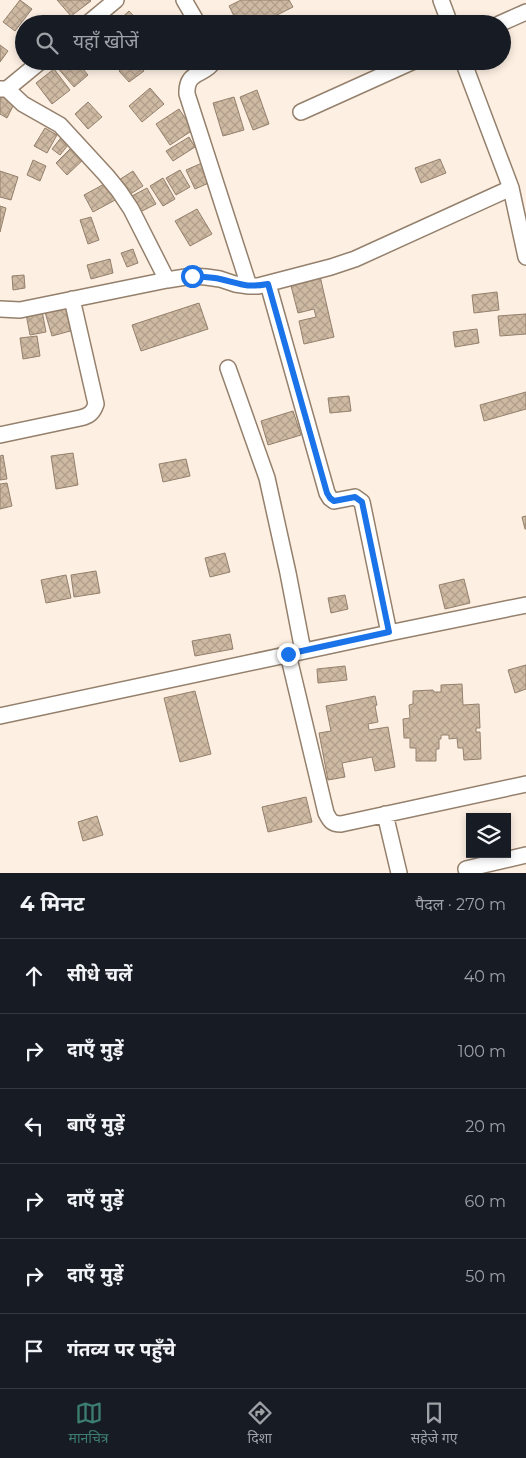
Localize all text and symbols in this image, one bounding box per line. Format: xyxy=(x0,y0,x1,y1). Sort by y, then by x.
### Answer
search box xyxy=(15,15,511,70)
icon: search xyxy=(33,29,61,57)
text: यहाँ खोजें xyxy=(73,30,139,53)
route start xyxy=(181,265,204,288)
route end xyxy=(277,643,300,666)
map controls xyxy=(466,813,511,858)
button: layers xyxy=(466,813,511,858)
text: 4 मिनट xyxy=(20,891,85,916)
text: पैदल · 270 m xyxy=(415,895,506,914)
icon: ahead xyxy=(20,962,48,990)
text: सीधे चलें xyxy=(67,963,132,986)
text: 40 m xyxy=(464,967,506,986)
icon: right xyxy=(20,1037,48,1065)
text: दाएँ मुड़ें xyxy=(67,1038,123,1061)
text: 100 m xyxy=(458,1042,506,1061)
icon: left xyxy=(20,1112,48,1140)
text: बाएँ मुड़ें xyxy=(67,1113,124,1136)
text: 20 m xyxy=(465,1117,506,1136)
icon: right xyxy=(20,1187,48,1215)
text: दाएँ मुड़ें xyxy=(67,1188,123,1211)
text: 60 m xyxy=(464,1192,506,1211)
icon: right xyxy=(20,1262,48,1290)
text: दाएँ मुड़ें xyxy=(67,1263,123,1286)
text: 50 m xyxy=(465,1267,506,1286)
icon: arrive xyxy=(20,1337,48,1365)
text: गंतव्य पर पहुँचे xyxy=(67,1338,175,1361)
tab: मानचित्र xyxy=(69,1399,109,1449)
tab: दिशा xyxy=(246,1399,274,1449)
tab: सहेजे गए xyxy=(411,1399,457,1449)

